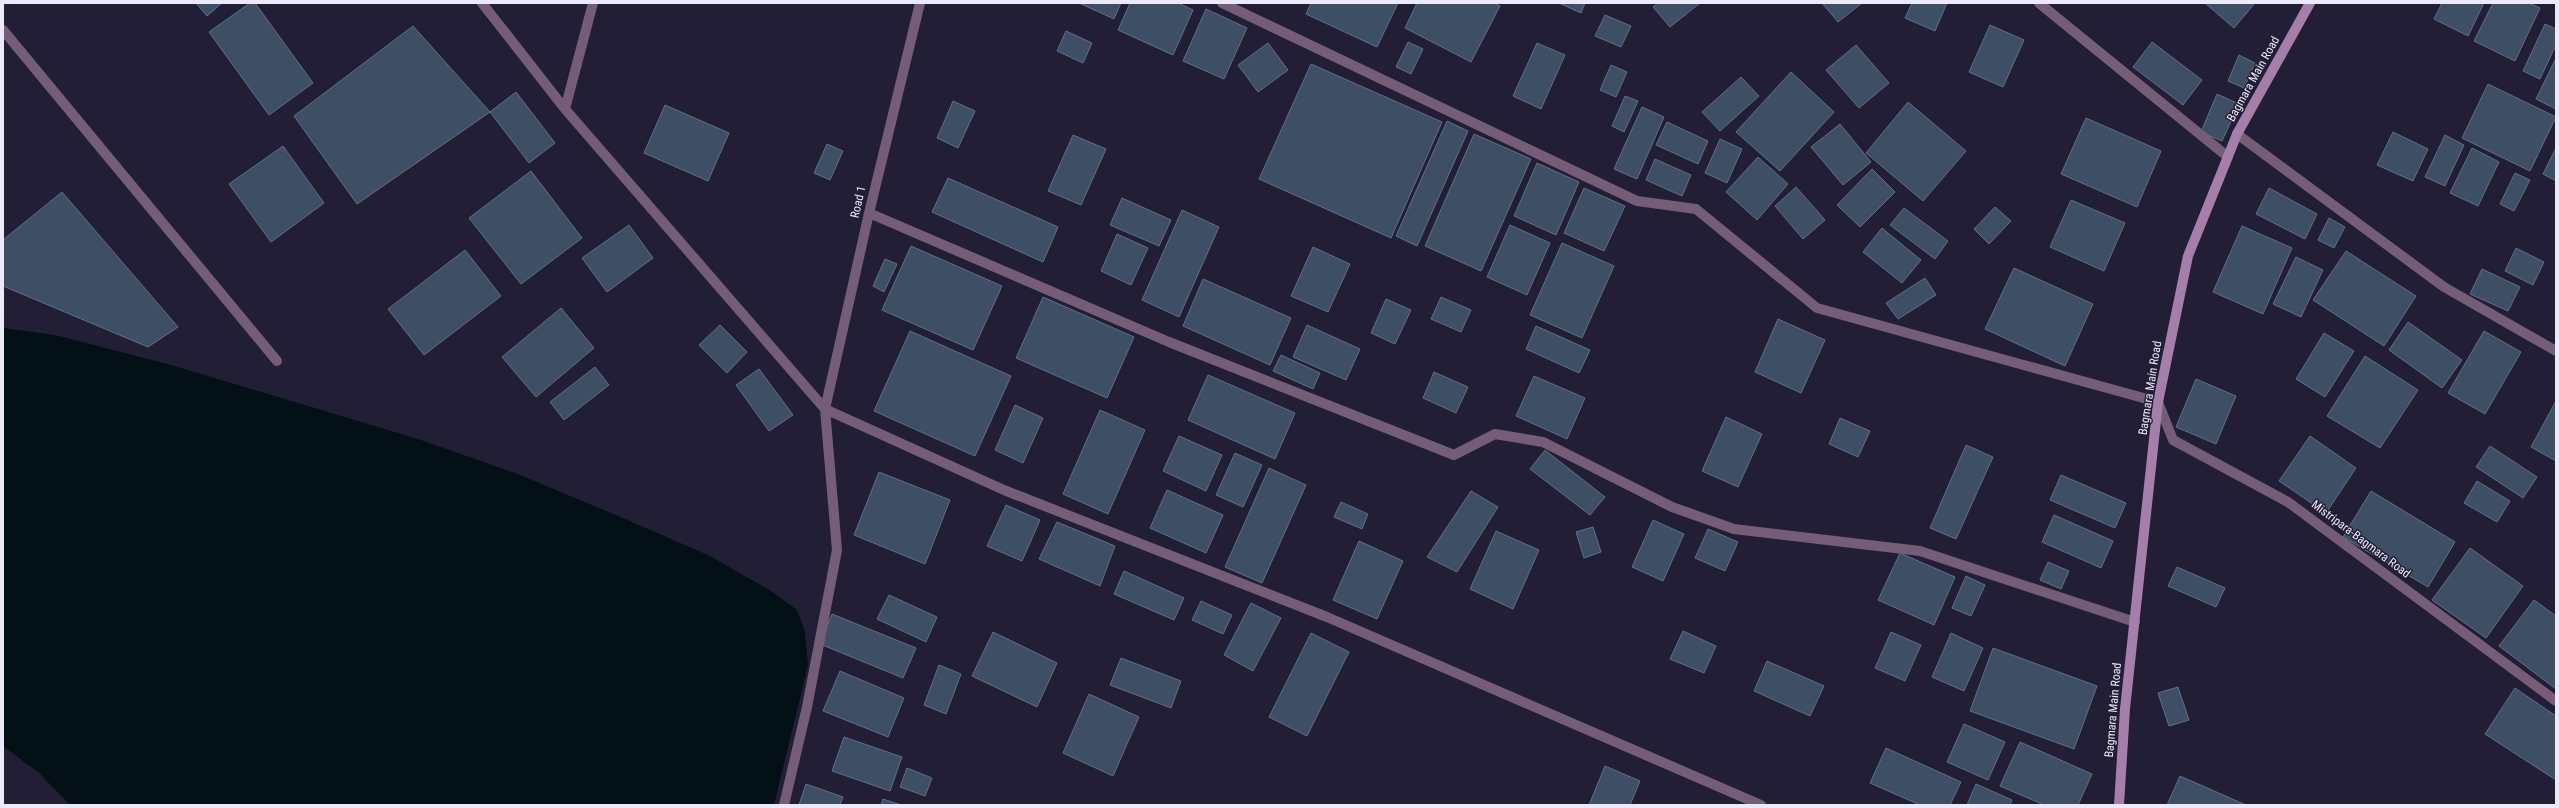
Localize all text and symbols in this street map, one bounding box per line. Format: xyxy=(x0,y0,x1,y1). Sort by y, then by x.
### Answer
street label: Bagmara Main Road xyxy=(2224,34,2282,124)
street label: Road 1 xyxy=(847,184,869,220)
street label: Bagmara Main Road xyxy=(2136,340,2164,436)
street label: Mistripara-Bagmara Road xyxy=(2309,497,2413,581)
street label: Bagmara Main Road xyxy=(2102,662,2124,758)

